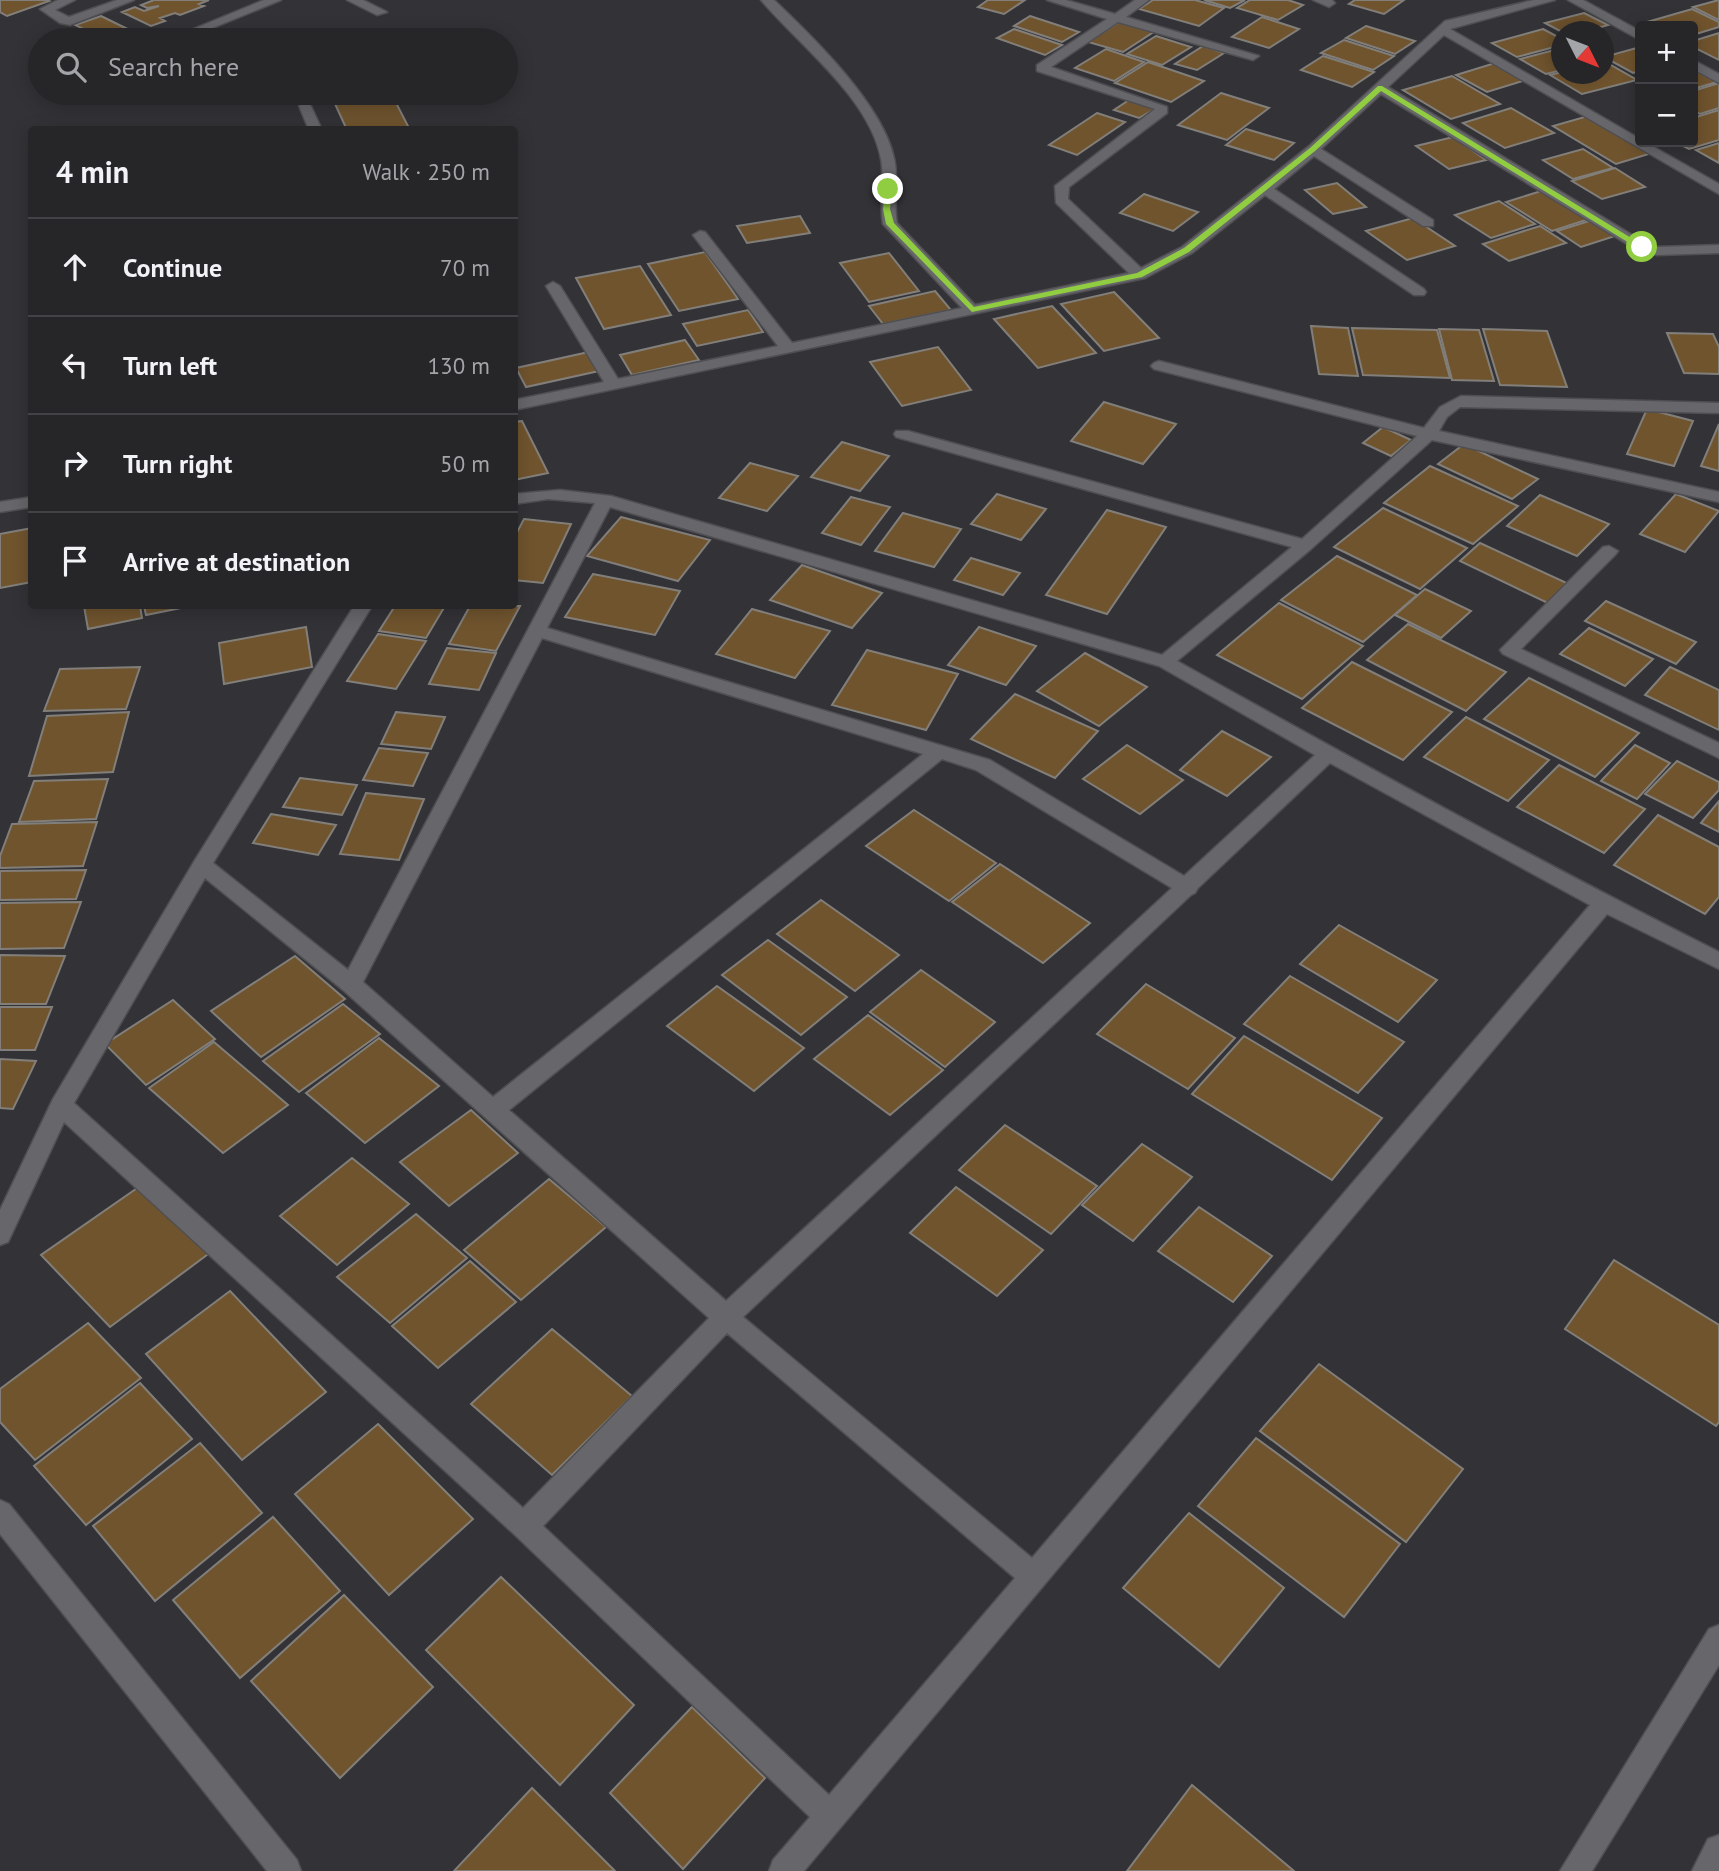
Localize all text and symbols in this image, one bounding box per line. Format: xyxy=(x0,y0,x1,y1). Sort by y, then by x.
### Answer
north arrow xyxy=(1551,21,1614,84)
map controls xyxy=(1635,21,1698,147)
button: + xyxy=(1635,21,1698,84)
search box xyxy=(28,28,518,105)
icon: search xyxy=(52,48,90,86)
text: Search here xyxy=(108,50,239,83)
button: − xyxy=(1635,84,1698,147)
text: 4 min xyxy=(56,152,129,191)
text: Walk · 250 m xyxy=(363,157,490,186)
route end xyxy=(872,173,903,204)
route start xyxy=(1626,231,1657,262)
icon: ahead xyxy=(56,248,94,286)
text: Continue xyxy=(123,251,222,284)
text: 70 m xyxy=(440,253,490,282)
icon: left xyxy=(56,346,94,384)
text: Turn left xyxy=(123,349,217,382)
text: 130 m xyxy=(428,351,490,380)
icon: right xyxy=(56,444,94,482)
text: Turn right xyxy=(123,447,232,480)
text: 50 m xyxy=(440,449,490,478)
icon: arrive xyxy=(56,542,94,580)
text: Arrive at destination xyxy=(123,545,350,578)

